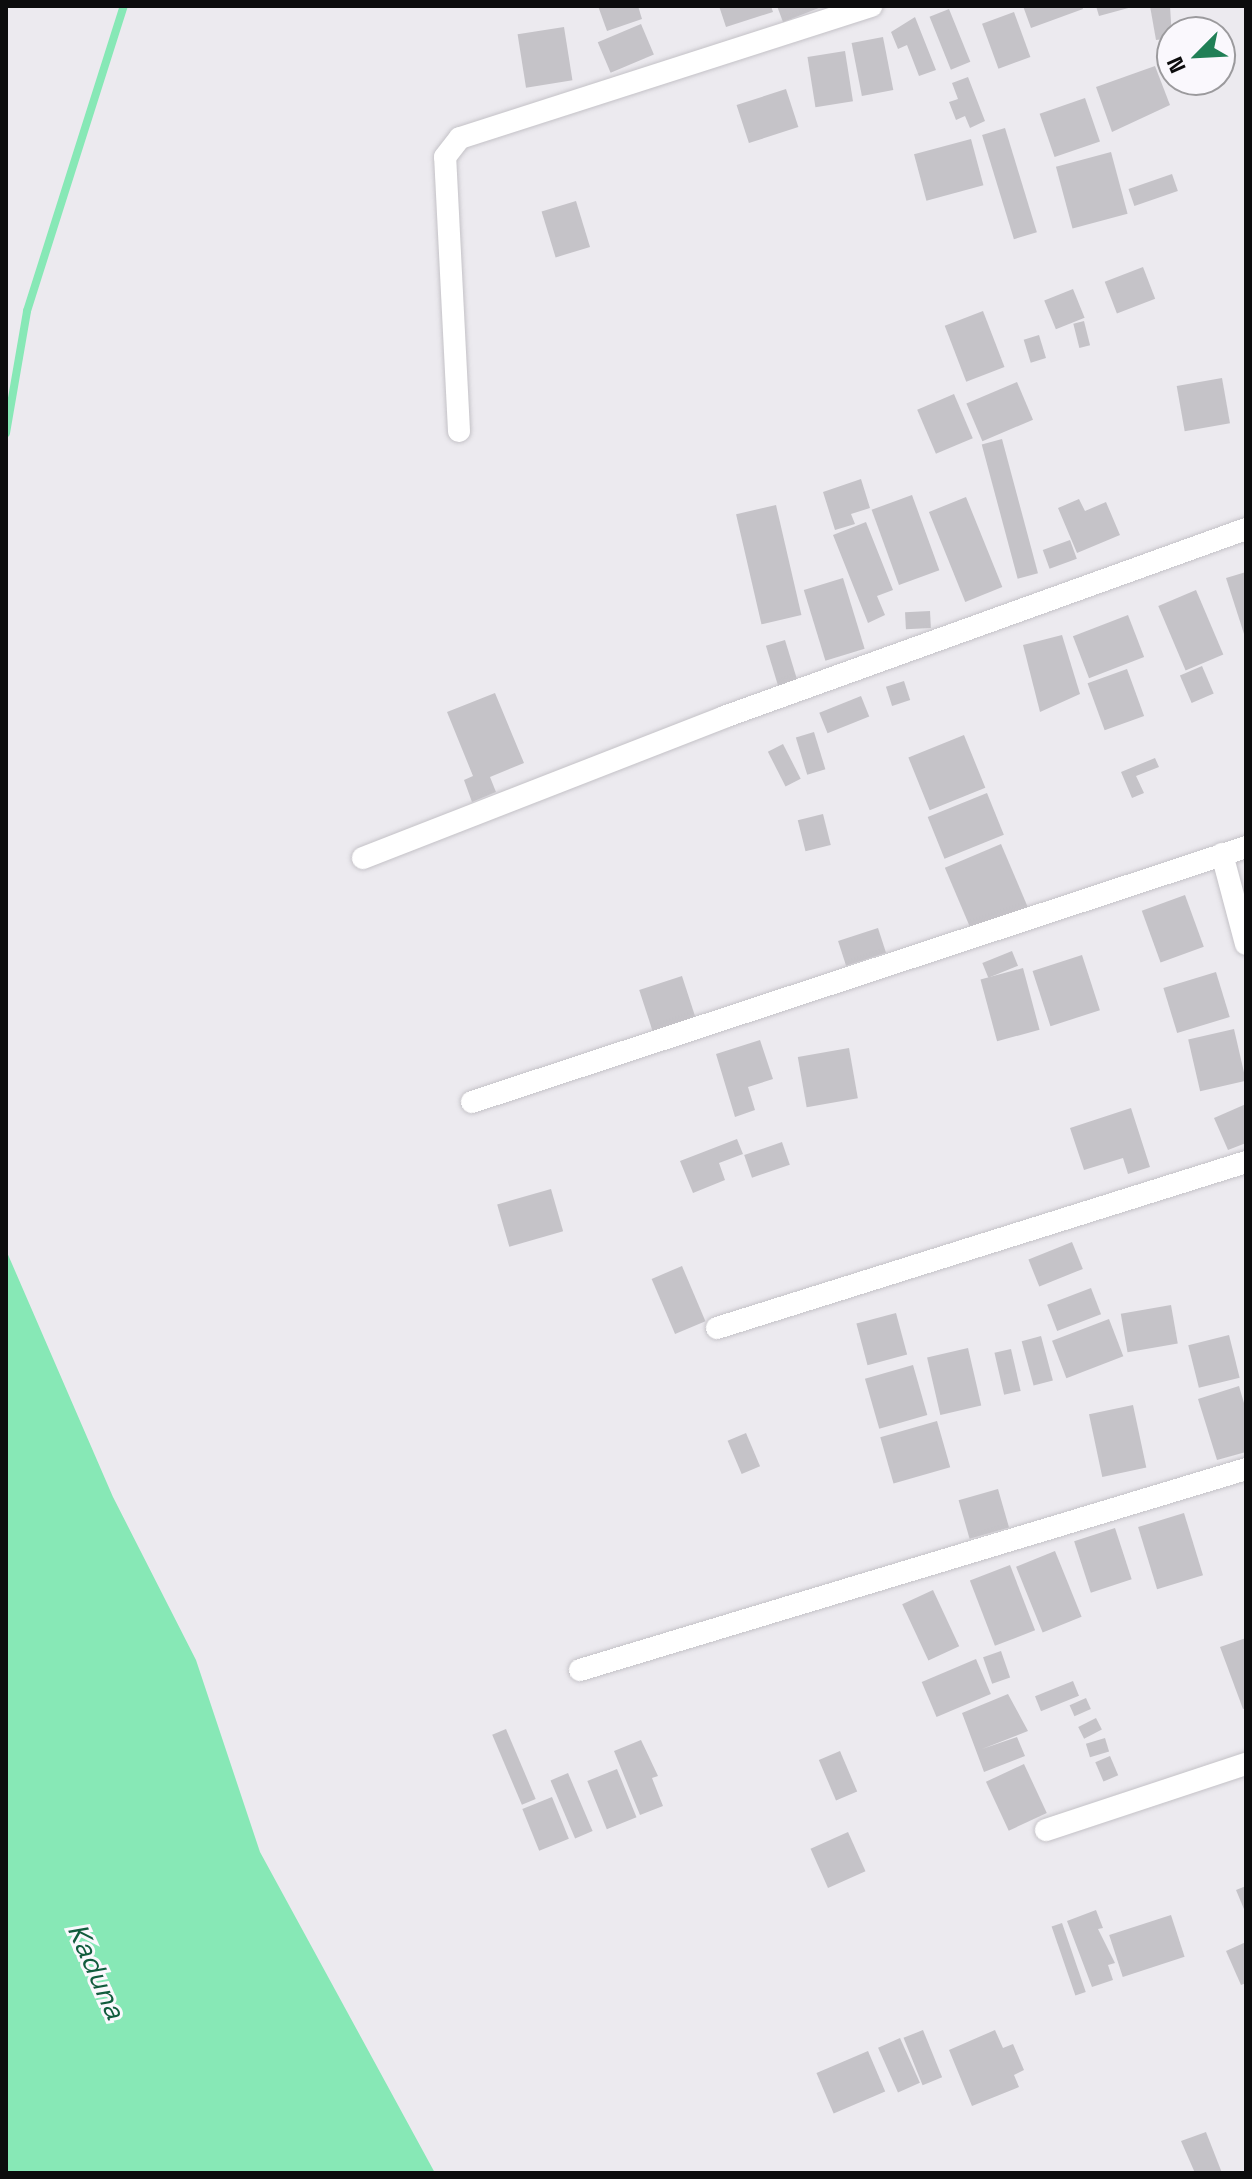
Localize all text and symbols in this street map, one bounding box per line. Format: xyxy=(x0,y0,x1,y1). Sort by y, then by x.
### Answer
north arrow xyxy=(1156,16,1236,96)
text: N xyxy=(1160,53,1192,77)
water label: Kaduna xyxy=(61,1918,133,2024)

